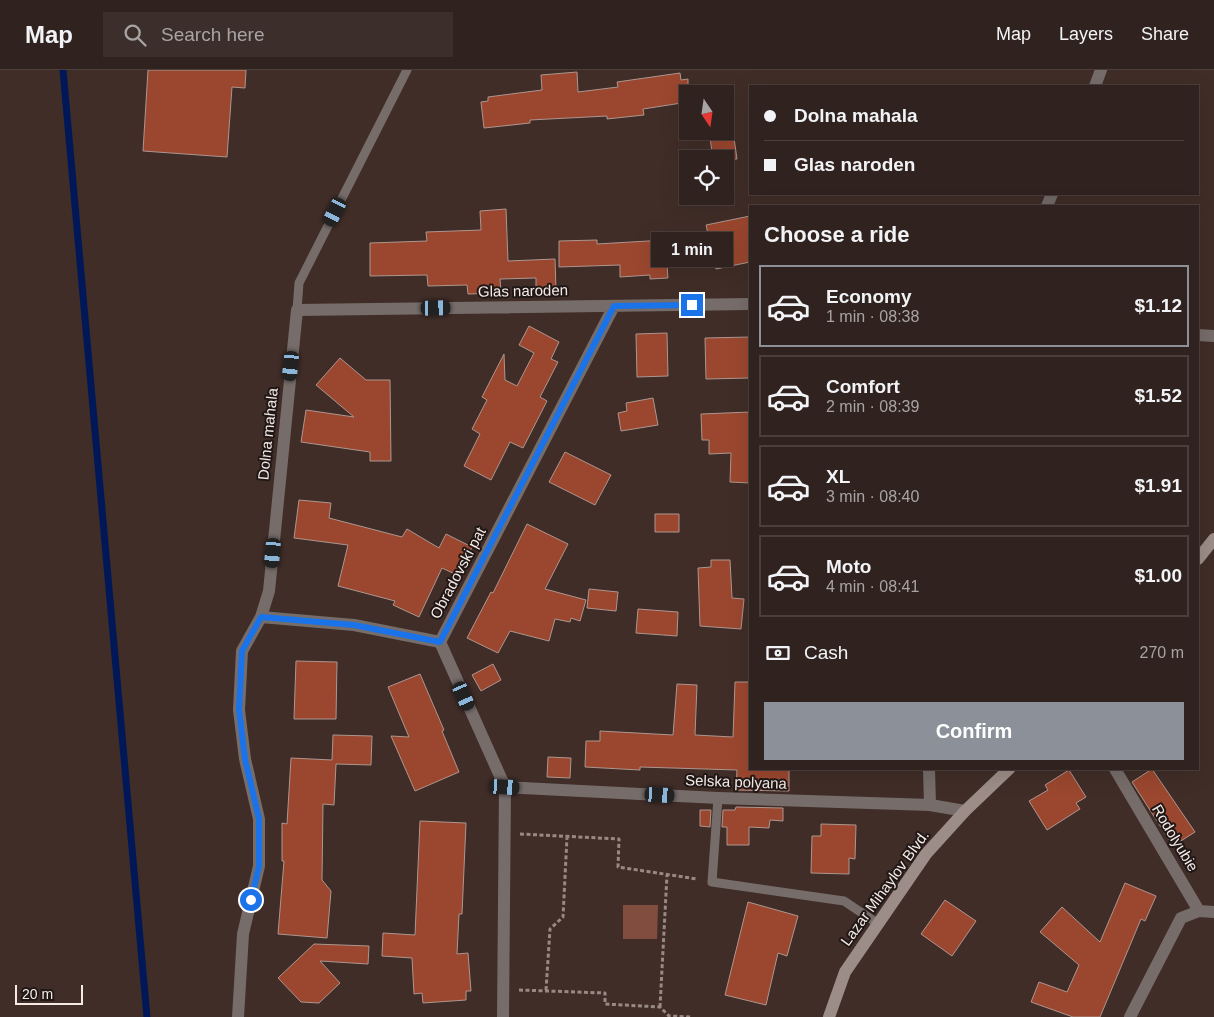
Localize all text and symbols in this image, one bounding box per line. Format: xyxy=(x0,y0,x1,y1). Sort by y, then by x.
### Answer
search box xyxy=(103,12,453,57)
text: Map xyxy=(25,21,73,48)
icon: search xyxy=(121,21,149,49)
text: Search here xyxy=(161,24,265,45)
text: Map xyxy=(996,24,1031,44)
text: Layers xyxy=(1059,24,1113,44)
text: Share xyxy=(1141,24,1189,44)
north arrow xyxy=(679,85,734,140)
map controls xyxy=(679,85,734,205)
text: Dolna mahala xyxy=(794,105,918,126)
button: locate xyxy=(679,150,734,205)
text: Glas naroden xyxy=(794,154,915,175)
car xyxy=(321,195,348,229)
text: Choose a ride xyxy=(764,222,909,247)
callout: 1 min xyxy=(651,232,733,268)
text: 1 min xyxy=(671,241,713,258)
street label: Glas naroden xyxy=(478,281,568,300)
icon: car xyxy=(766,284,811,329)
text: Economy xyxy=(826,286,912,307)
route end xyxy=(681,294,703,316)
text: $1.12 xyxy=(1134,295,1182,316)
car xyxy=(420,300,451,316)
text: 1 min · 08:38 xyxy=(826,308,919,325)
car xyxy=(281,350,300,382)
icon: car xyxy=(766,374,811,419)
text: Comfort xyxy=(826,376,900,397)
text: $1.52 xyxy=(1134,385,1182,406)
street label: Dolna mahala xyxy=(254,386,281,481)
text: 2 min · 08:39 xyxy=(826,398,919,415)
icon: car xyxy=(766,464,811,509)
text: XL xyxy=(826,466,850,487)
text: $1.91 xyxy=(1134,475,1182,496)
text: 3 min · 08:40 xyxy=(826,488,919,505)
street label: Obradovski pat xyxy=(426,524,489,621)
car xyxy=(264,537,281,569)
icon: car xyxy=(766,554,811,599)
text: Moto xyxy=(826,556,871,577)
text: $1.00 xyxy=(1134,565,1182,586)
text: 4 min · 08:41 xyxy=(826,578,919,595)
icon: cash xyxy=(764,639,792,667)
text: Cash xyxy=(804,642,848,663)
text: 270 m xyxy=(1140,644,1184,661)
car xyxy=(451,679,476,713)
button: Confirm xyxy=(764,702,1184,760)
street label: Selska polyana xyxy=(685,771,788,792)
car xyxy=(489,779,520,795)
car xyxy=(644,787,675,803)
street label: Rodolyubie xyxy=(1149,801,1202,874)
street label: Lazar Mihaylov Blvd. xyxy=(837,827,932,949)
route start xyxy=(240,889,262,911)
scale bar xyxy=(15,982,82,1005)
text: 20 m xyxy=(22,986,53,1002)

